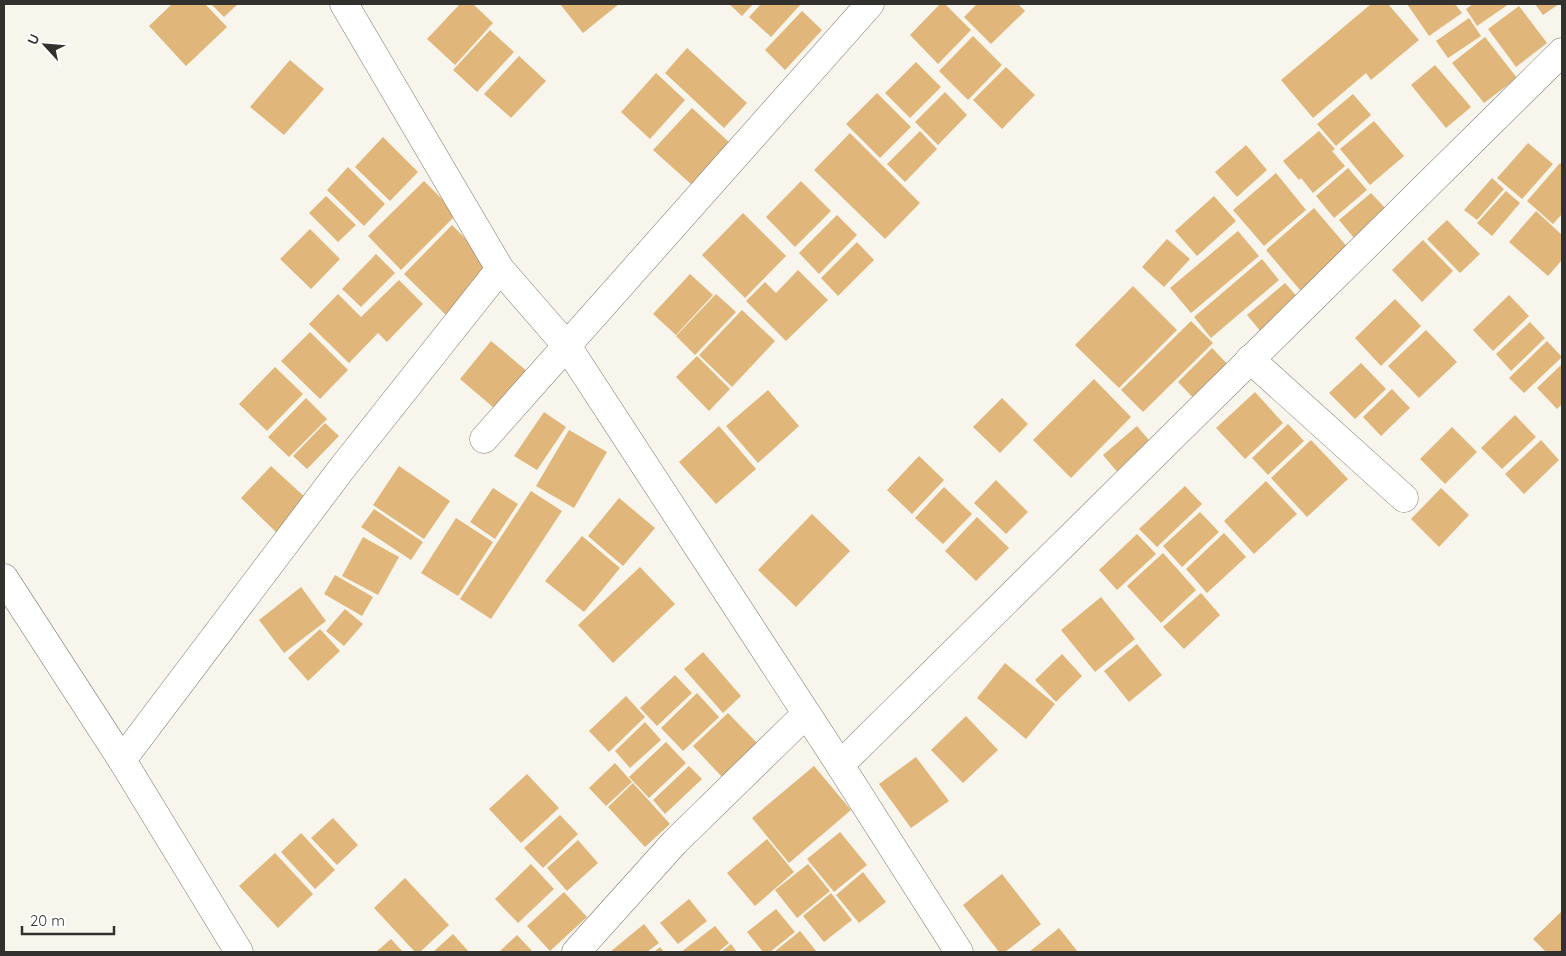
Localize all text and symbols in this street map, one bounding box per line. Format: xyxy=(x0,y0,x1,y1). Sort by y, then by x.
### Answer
north arrow xyxy=(20,20,70,70)
text: U xyxy=(23,31,44,48)
scale bar xyxy=(22,904,115,936)
text: 20 m xyxy=(30,911,65,930)

